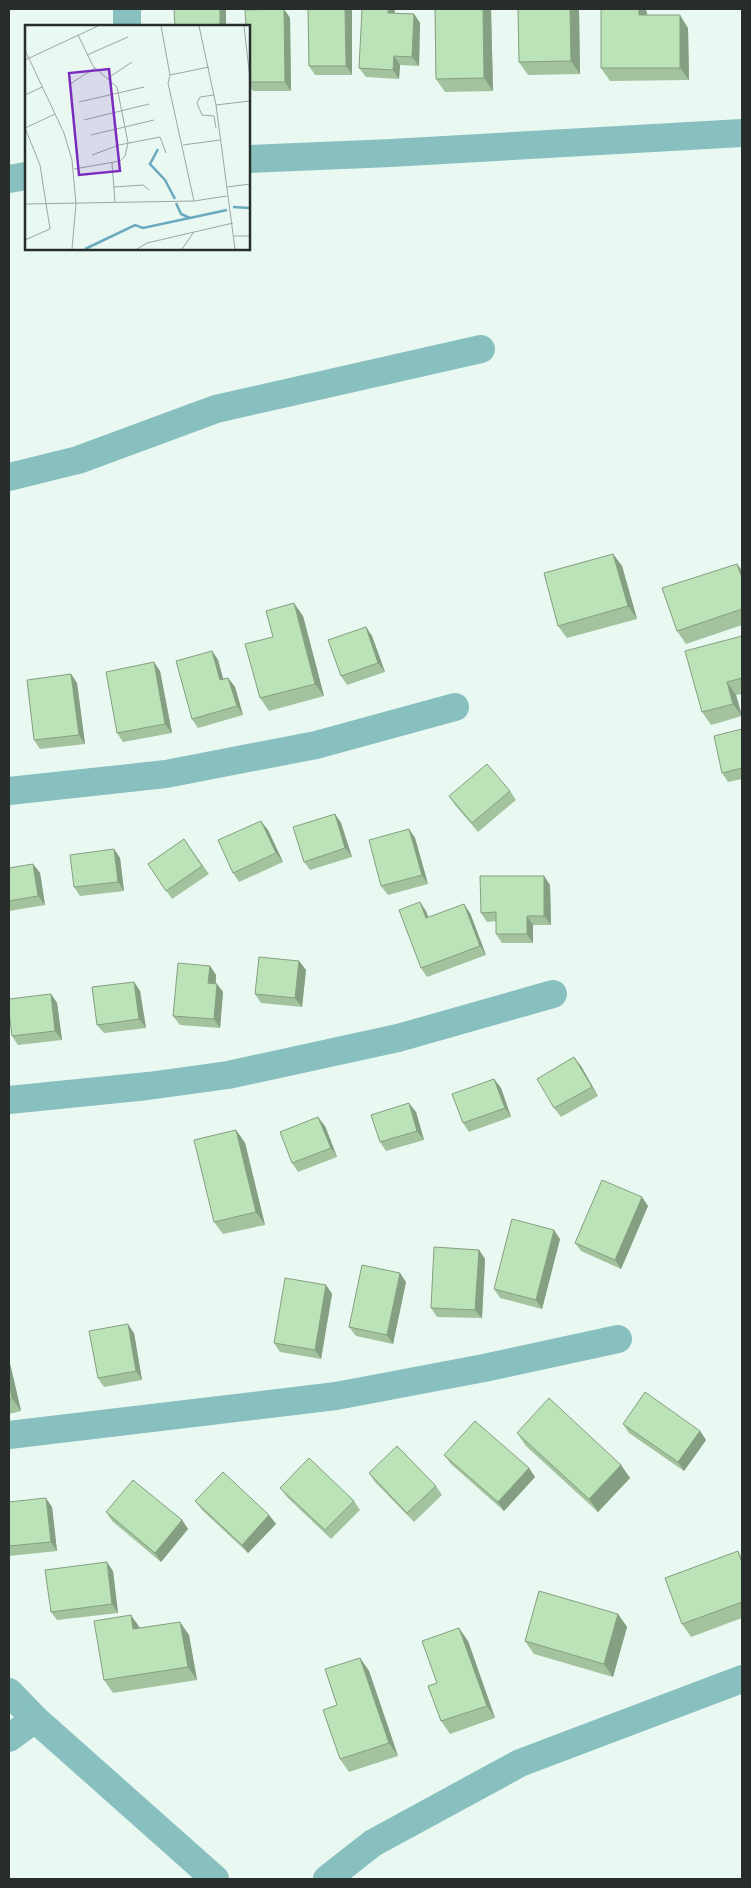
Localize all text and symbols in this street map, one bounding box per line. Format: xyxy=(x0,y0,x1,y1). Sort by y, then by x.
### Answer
inset map xyxy=(25,25,250,250)

